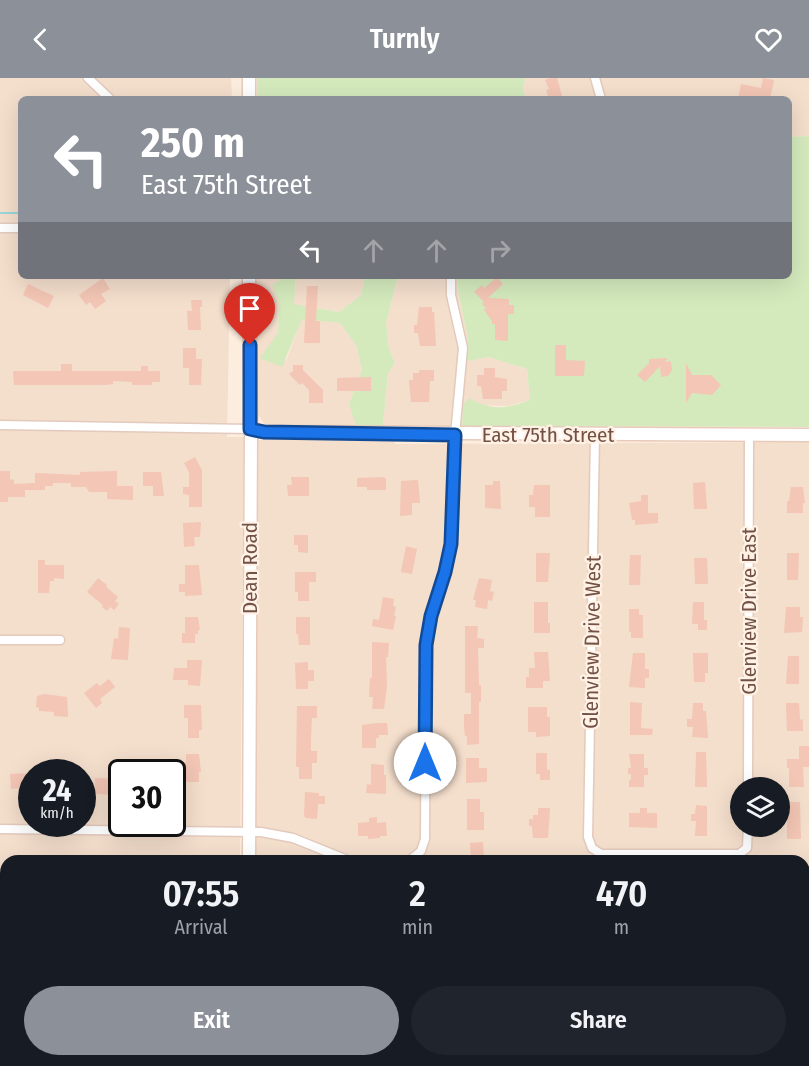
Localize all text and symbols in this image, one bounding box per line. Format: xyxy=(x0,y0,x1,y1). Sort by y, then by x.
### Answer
icon: back xyxy=(24,23,57,56)
text: Turnly xyxy=(370,23,439,55)
icon: heart xyxy=(752,23,785,56)
text: 250 m xyxy=(141,118,245,168)
icon: left xyxy=(42,120,120,198)
text: East 75th Street xyxy=(141,169,312,201)
icon: left xyxy=(294,234,327,267)
icon: ahead xyxy=(357,234,390,267)
icon: ahead xyxy=(420,234,453,267)
icon: right xyxy=(483,234,516,267)
pin xyxy=(224,283,275,345)
icon: arrive xyxy=(233,292,266,325)
street label: East 75th Street xyxy=(482,422,614,448)
street label: Dean Road xyxy=(237,522,263,614)
street label: Glenview Drive East xyxy=(736,527,762,695)
street label: Glenview Drive West xyxy=(577,555,607,729)
position arrow xyxy=(393,731,457,795)
speed limit sign: 30 xyxy=(108,759,186,837)
text: 24 xyxy=(43,773,71,809)
map controls xyxy=(730,777,790,837)
button: layers xyxy=(730,777,790,837)
text: km/h xyxy=(40,804,74,822)
text: 07:55 xyxy=(163,872,240,916)
text: 2 xyxy=(409,872,426,916)
text: 470 xyxy=(596,872,647,916)
text: Arrival xyxy=(175,915,228,939)
text: min xyxy=(402,915,433,939)
text: m xyxy=(614,915,629,939)
button: Exit xyxy=(24,986,399,1055)
button: Share xyxy=(411,986,786,1055)

